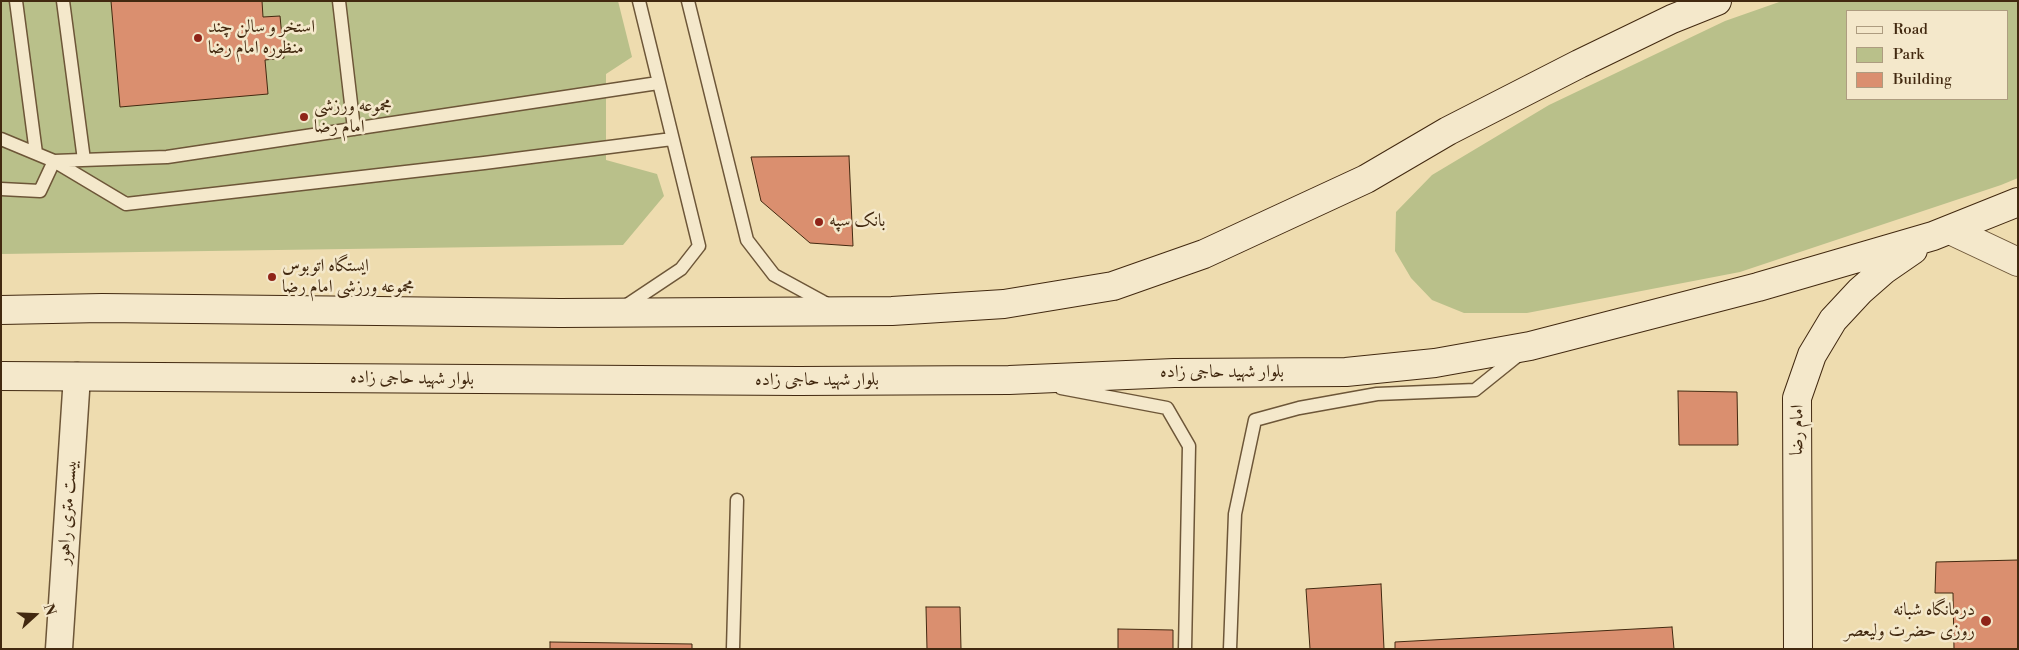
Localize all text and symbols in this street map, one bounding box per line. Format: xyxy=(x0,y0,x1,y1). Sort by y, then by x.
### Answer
legend xyxy=(1846,10,2009,100)
place label: استخر و سالن چند منظوره امام رضا xyxy=(208,17,315,59)
text: Road xyxy=(1893,20,1928,39)
marker: استخر و سالن چند منظوره امام رضا xyxy=(192,32,204,44)
text: Park xyxy=(1893,45,1924,64)
text: Building xyxy=(1893,70,1952,89)
place label: مجموعه ورزشی امام رضا xyxy=(314,96,392,138)
marker: مجموعه ورزشی امام رضا xyxy=(298,111,310,123)
place label: بانک سپه xyxy=(829,211,885,233)
marker: بانک سپه xyxy=(813,216,825,228)
place label: ایستگاه اتوبوس مجموعه ورزشی امام رضا xyxy=(282,256,414,298)
marker: ایستگاه اتوبوس مجموعه ورزشی امام رضا xyxy=(266,271,278,283)
street label: بلوار شهید حاجی زاده xyxy=(1160,362,1284,384)
street label: بلوار شهید حاجی زاده xyxy=(350,367,474,391)
street label: بلوار شهید حاجی زاده xyxy=(755,370,879,392)
street label: امام رضا xyxy=(1787,404,1809,456)
street label: بیست متری راهور xyxy=(54,459,82,565)
north arrow xyxy=(10,590,60,640)
place label: درمانگاه شبانه روزی حضرت ولیعصر xyxy=(1844,600,1975,642)
text: N xyxy=(39,602,59,618)
marker: درمانگاه شبانه روزی حضرت ولیعصر xyxy=(1979,614,1993,628)

